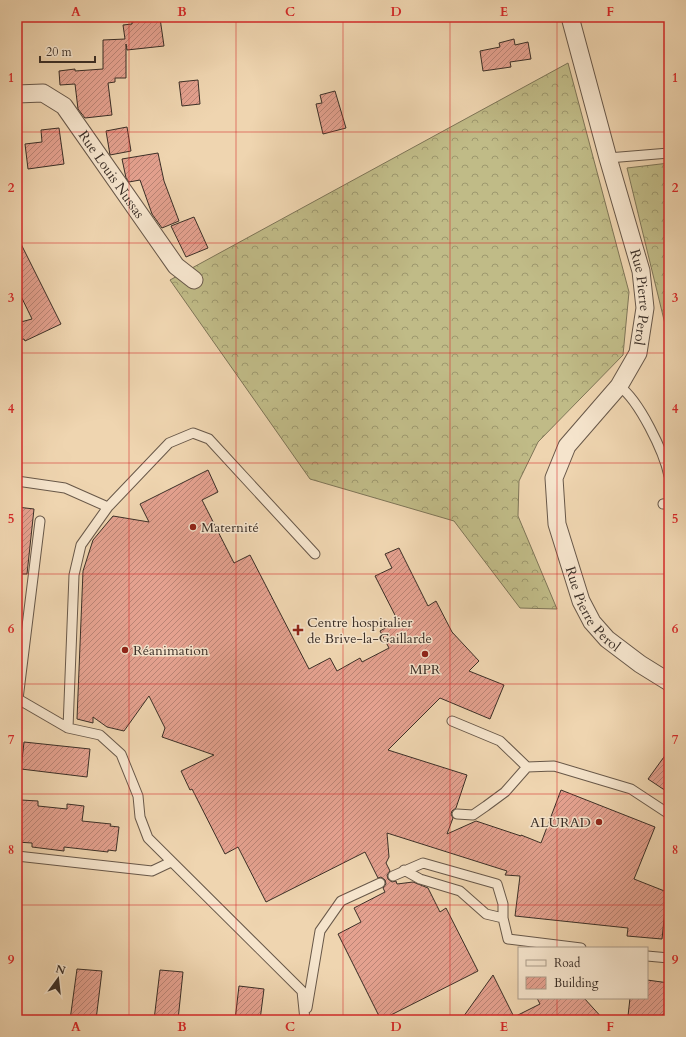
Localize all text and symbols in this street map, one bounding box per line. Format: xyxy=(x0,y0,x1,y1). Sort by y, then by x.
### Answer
text: A xyxy=(71,3,81,21)
text: B xyxy=(177,3,187,21)
text: C xyxy=(285,3,295,21)
text: D xyxy=(390,3,402,21)
text: E xyxy=(500,3,508,21)
text: F xyxy=(606,3,614,21)
scale bar xyxy=(40,38,95,64)
text: 20 m xyxy=(46,44,73,60)
text: 1 xyxy=(8,69,14,87)
text: 1 xyxy=(672,69,678,87)
street label: Rue Louis Nussas xyxy=(74,126,149,222)
text: 2 xyxy=(8,179,15,197)
text: 2 xyxy=(672,179,679,197)
street label: Rue Pierre Perol xyxy=(626,247,655,347)
text: 3 xyxy=(8,289,15,307)
text: 3 xyxy=(672,289,679,307)
text: 4 xyxy=(8,400,15,418)
text: 4 xyxy=(672,400,679,418)
text: 5 xyxy=(8,510,14,528)
text: 5 xyxy=(672,510,678,528)
place label: Maternité xyxy=(201,518,259,537)
marker: Maternité xyxy=(188,522,198,532)
street label: Rue Pierre Perol xyxy=(561,564,625,656)
place label: Centre hospitalier de Brive-la-Gaillarde xyxy=(307,613,432,648)
text: 6 xyxy=(8,620,15,638)
text: 6 xyxy=(672,620,679,638)
marker: Centre hospitalier de Brive-la-Gaillarde xyxy=(292,624,304,636)
place label: Réanimation xyxy=(133,641,209,660)
marker: Réanimation xyxy=(120,645,130,655)
marker: MPR xyxy=(420,649,430,659)
place label: MPR xyxy=(409,660,441,679)
text: 7 xyxy=(8,731,15,749)
text: 7 xyxy=(672,731,679,749)
place label: ALURAD xyxy=(530,813,591,832)
marker: ALURAD xyxy=(594,817,604,827)
text: 8 xyxy=(8,841,14,859)
text: 8 xyxy=(672,841,678,859)
legend xyxy=(518,947,648,999)
text: 9 xyxy=(8,951,15,969)
text: 9 xyxy=(672,951,679,969)
text: Road xyxy=(554,955,581,971)
north arrow xyxy=(38,959,78,999)
text: N xyxy=(54,961,67,978)
text: Building xyxy=(554,975,599,991)
text: A xyxy=(71,1018,81,1036)
text: B xyxy=(177,1018,187,1036)
text: C xyxy=(285,1018,295,1036)
text: D xyxy=(390,1018,402,1036)
text: E xyxy=(500,1018,508,1036)
text: F xyxy=(606,1018,614,1036)

